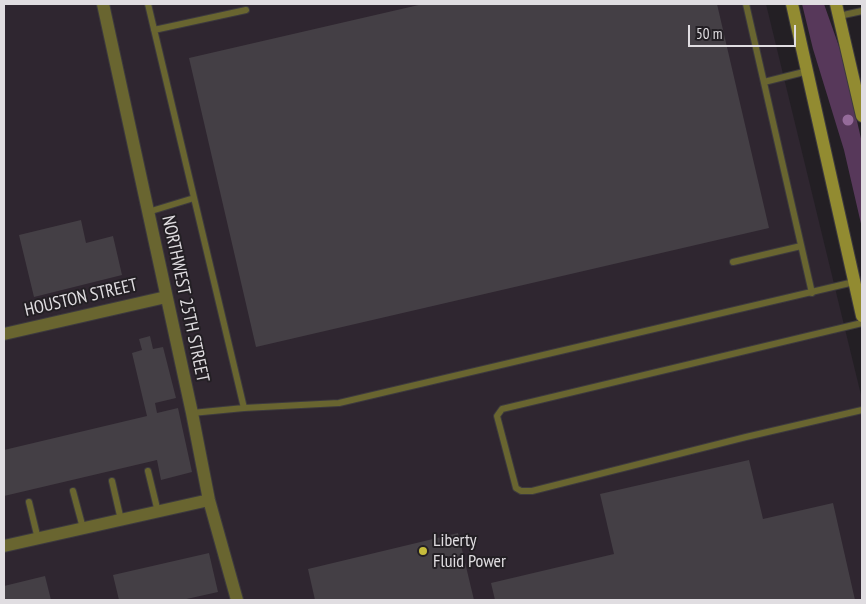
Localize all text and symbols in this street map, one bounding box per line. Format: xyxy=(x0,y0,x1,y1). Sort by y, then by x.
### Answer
scale bar xyxy=(691,15,798,47)
text: 50 m xyxy=(696,24,722,43)
street label: NORTHWEST 25TH STREET xyxy=(157,214,213,384)
street label: HOUSTON STREET xyxy=(22,275,140,321)
place label: Liberty Fluid Power xyxy=(433,530,506,572)
marker: Liberty Fluid Power xyxy=(417,545,429,557)

